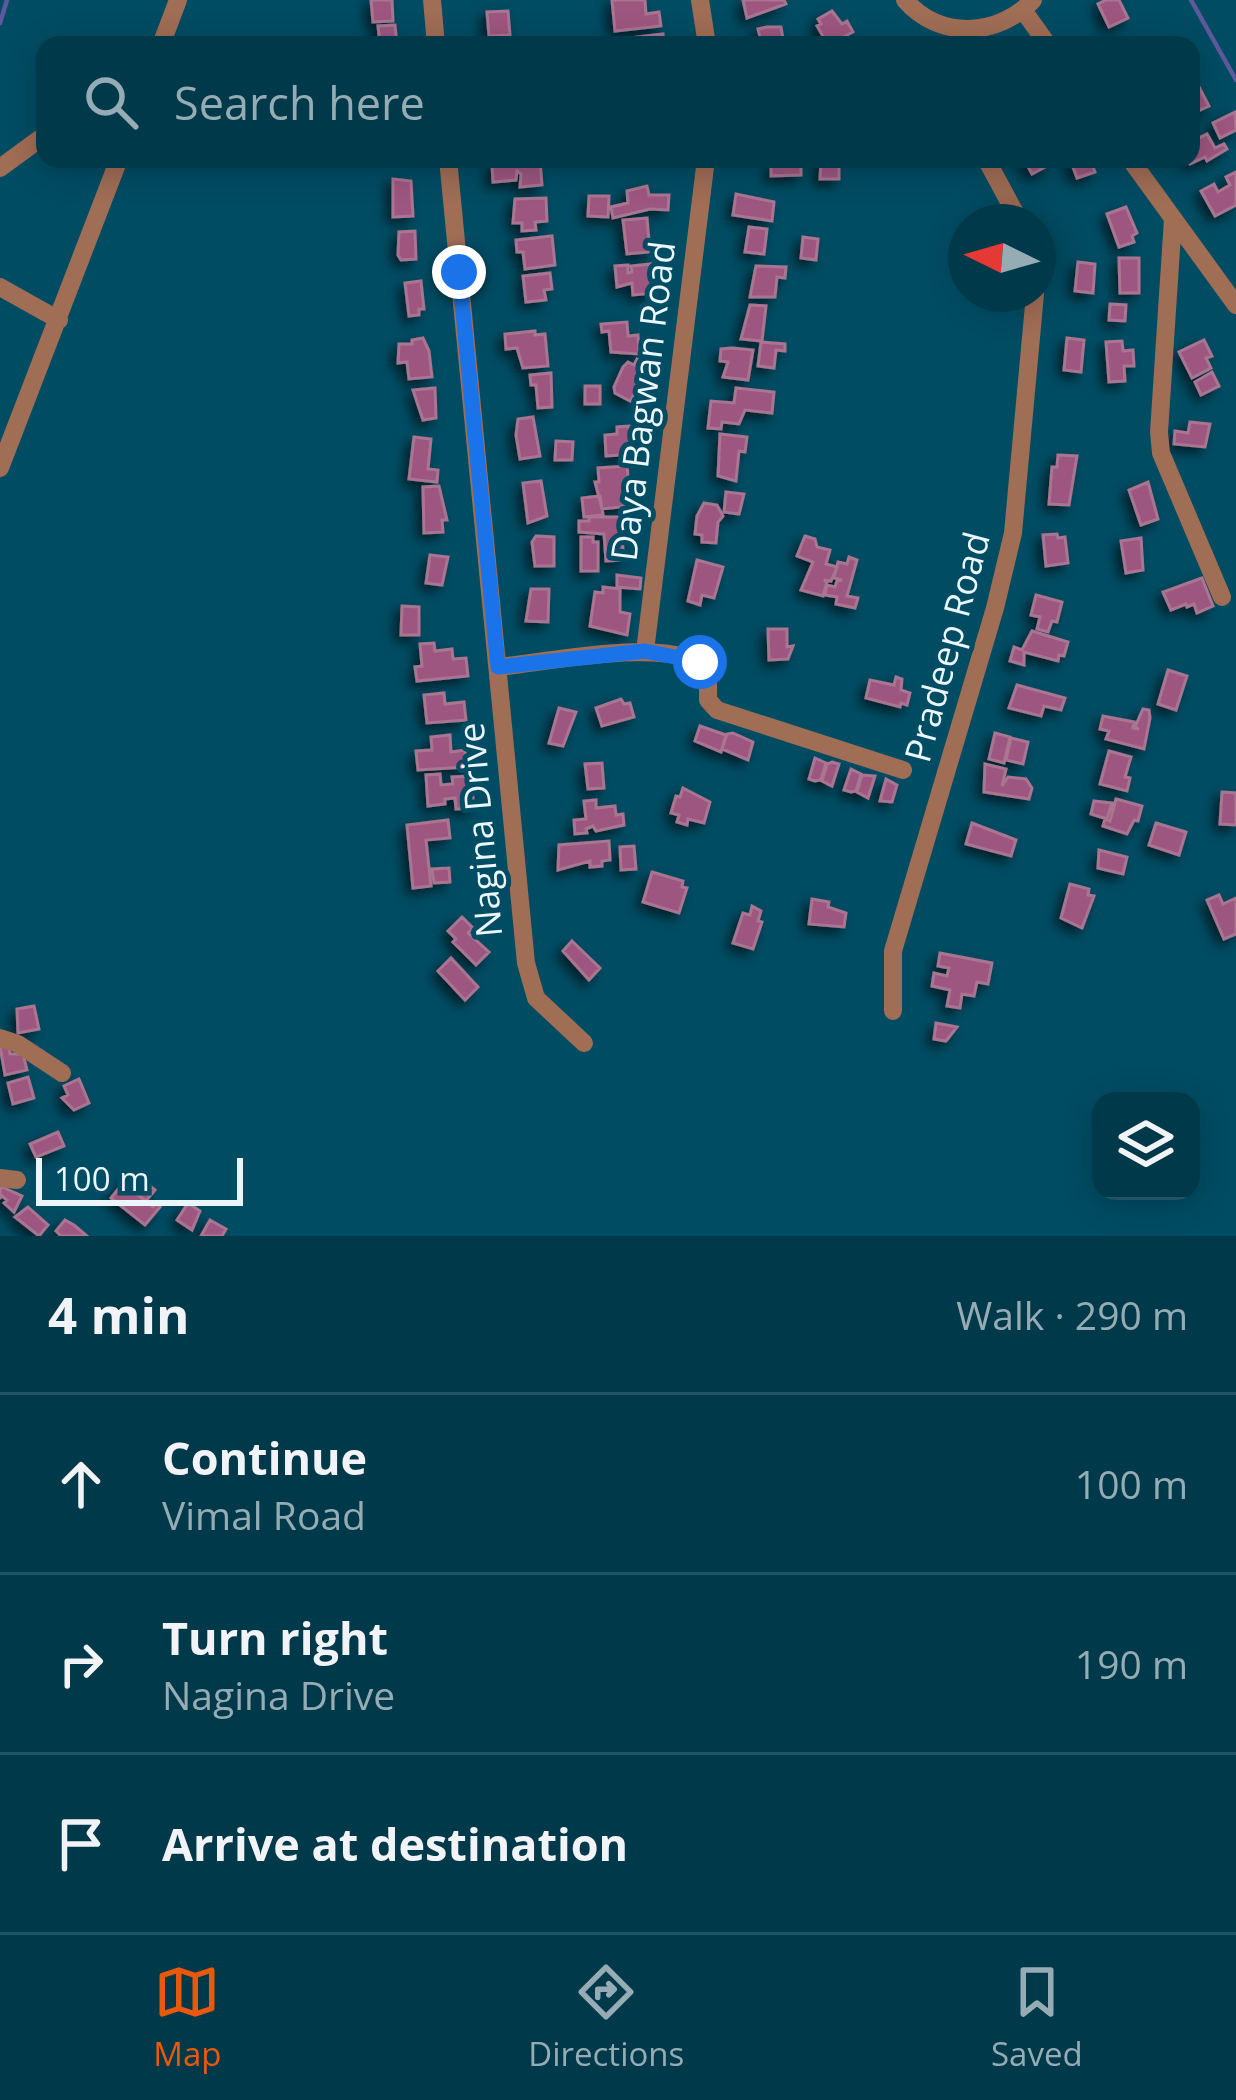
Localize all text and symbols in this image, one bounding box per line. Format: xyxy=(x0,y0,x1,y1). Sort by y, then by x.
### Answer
search box xyxy=(36,36,1200,168)
icon: search xyxy=(78,69,144,135)
text: Search here xyxy=(174,72,425,133)
north arrow xyxy=(948,204,1056,312)
street label: Daya Bagwan Road xyxy=(599,238,686,564)
route end xyxy=(432,245,486,299)
street label: Pradeep Road xyxy=(892,526,1001,767)
route start xyxy=(673,635,727,689)
street label: Nagina Drive xyxy=(446,721,513,939)
map controls xyxy=(1092,1092,1200,1200)
button: layers xyxy=(1092,1092,1200,1200)
scale bar xyxy=(36,1152,243,1205)
text: 100 m xyxy=(54,1156,150,1201)
text: 4 min xyxy=(48,1279,190,1349)
text: Walk · 290 m xyxy=(956,1288,1188,1341)
text: Continue xyxy=(162,1427,367,1488)
icon: ahead xyxy=(48,1451,114,1517)
text: 100 m xyxy=(1075,1457,1188,1510)
text: Vimal Road xyxy=(162,1488,366,1541)
text: Turn right xyxy=(162,1607,388,1668)
icon: right xyxy=(48,1631,114,1697)
text: 190 m xyxy=(1075,1637,1188,1690)
text: Nagina Drive xyxy=(162,1668,395,1721)
icon: arrive xyxy=(48,1811,114,1877)
text: Arrive at destination xyxy=(162,1813,628,1874)
tab: Map xyxy=(153,1959,222,2076)
tab: Directions xyxy=(528,1959,684,2076)
tab: Saved xyxy=(991,1959,1083,2076)

